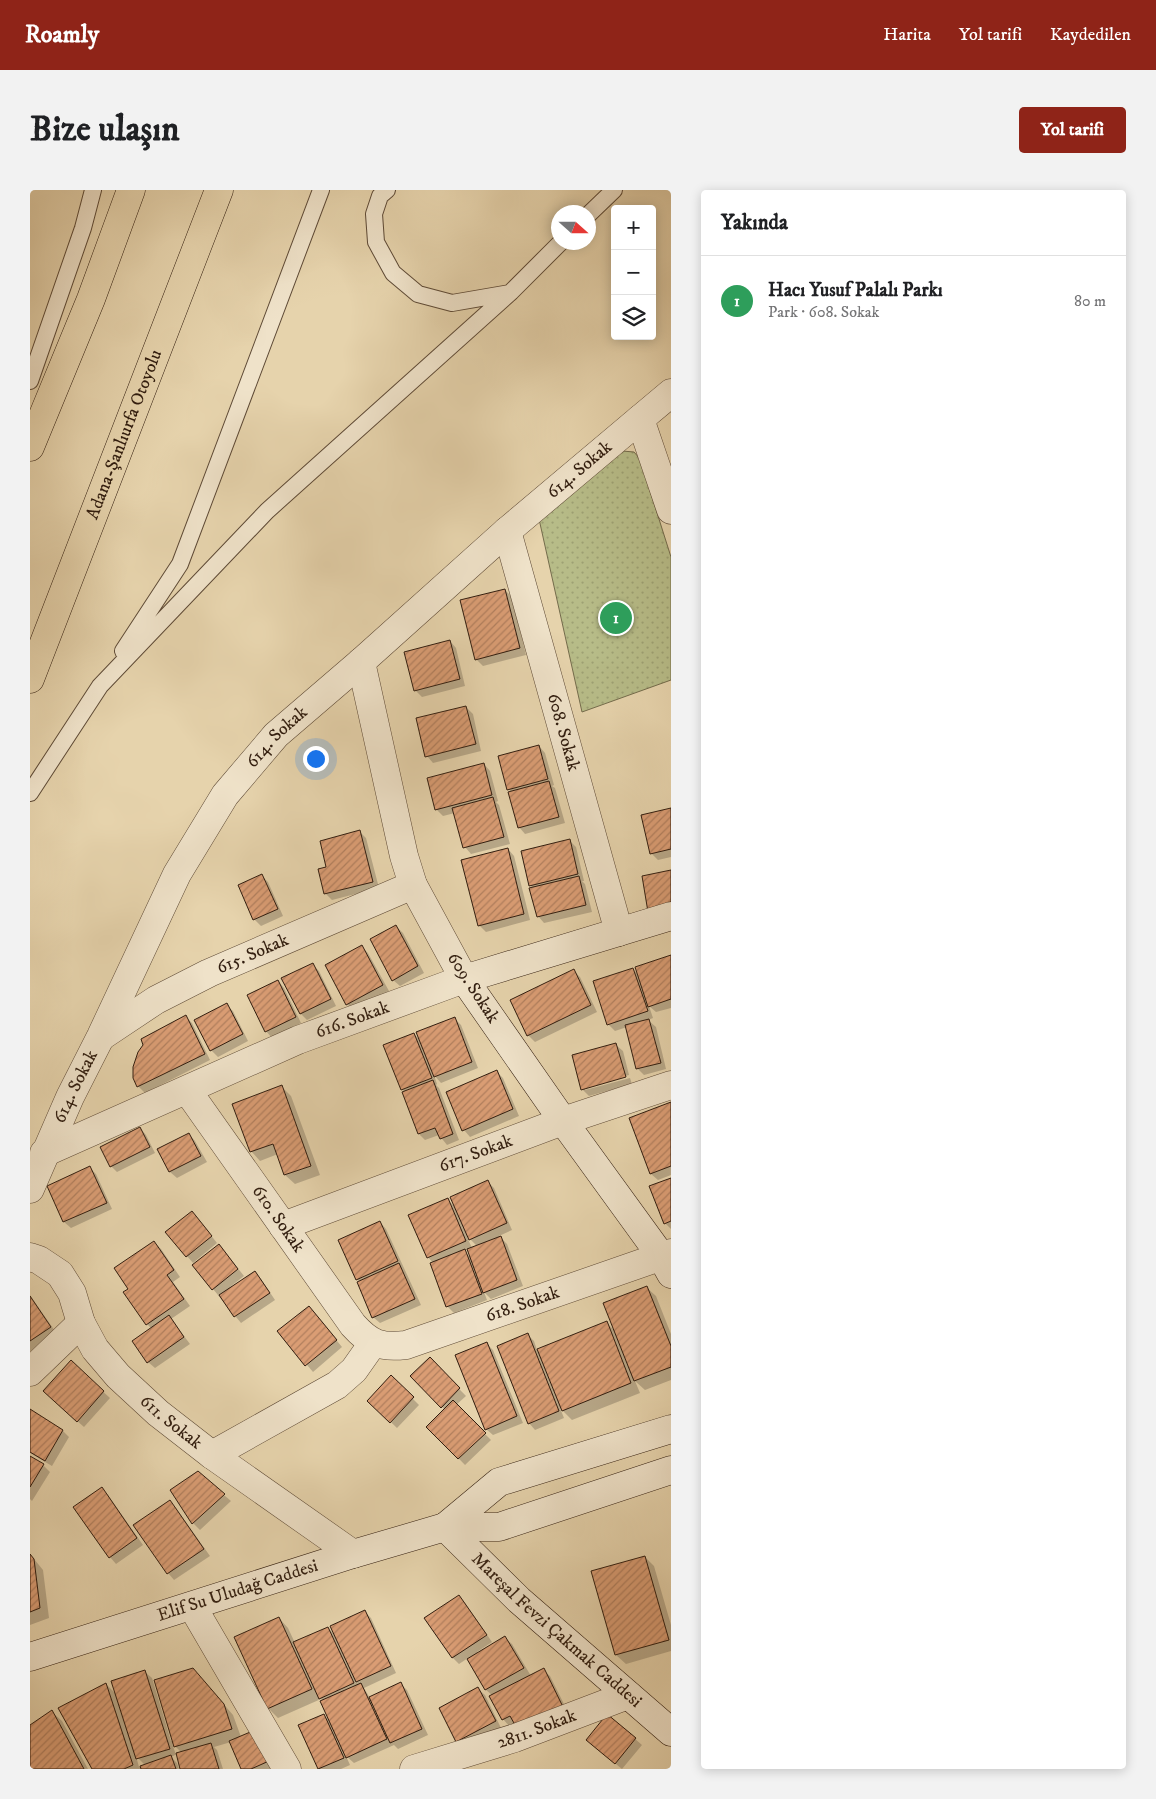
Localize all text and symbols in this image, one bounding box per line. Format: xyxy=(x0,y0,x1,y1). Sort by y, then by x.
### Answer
text: Roamly xyxy=(25,20,99,50)
text: Harita xyxy=(883,24,931,46)
text: Yol tarifi xyxy=(959,24,1022,46)
text: Kaydedilen xyxy=(1050,24,1131,46)
button: Yol tarifi xyxy=(1019,107,1126,153)
text: Bize ulaşın xyxy=(30,108,180,152)
north arrow xyxy=(551,205,596,250)
map controls xyxy=(611,205,656,340)
button: + xyxy=(611,205,656,250)
text: Yakında xyxy=(721,210,788,236)
button: − xyxy=(611,250,656,295)
text: Hacı Yusuf Palalı Parkı xyxy=(768,279,943,302)
text: 1 xyxy=(734,291,740,311)
text: 80 m xyxy=(1074,291,1106,311)
button: layers xyxy=(611,295,656,340)
text: Park · 608. Sokak xyxy=(768,302,880,322)
street label: Adana-Şanlıurfa Otoyolu xyxy=(82,346,167,523)
street label: 614. Sokak xyxy=(543,436,617,504)
pin: 1 xyxy=(600,599,632,637)
street label: 608. Sokak xyxy=(542,691,585,774)
street label: 614. Sokak xyxy=(242,702,312,773)
your location xyxy=(303,746,329,772)
street label: 615. Sokak xyxy=(213,929,292,979)
street label: 609. Sokak xyxy=(442,949,504,1028)
street label: 616. Sokak xyxy=(313,996,392,1044)
street label: 614. Sokak xyxy=(49,1047,103,1127)
street label: 617. Sokak xyxy=(436,1130,516,1178)
street label: 610. Sokak xyxy=(247,1181,309,1257)
street label: 618. Sokak xyxy=(483,1282,563,1327)
street label: 611. Sokak xyxy=(135,1391,207,1454)
street label: Mareşal Fevzi Çakmak Caddesi xyxy=(467,1548,646,1713)
street label: Elif Su Uludağ Caddesi xyxy=(155,1555,321,1627)
street label: 2811. Sokak xyxy=(494,1705,580,1754)

